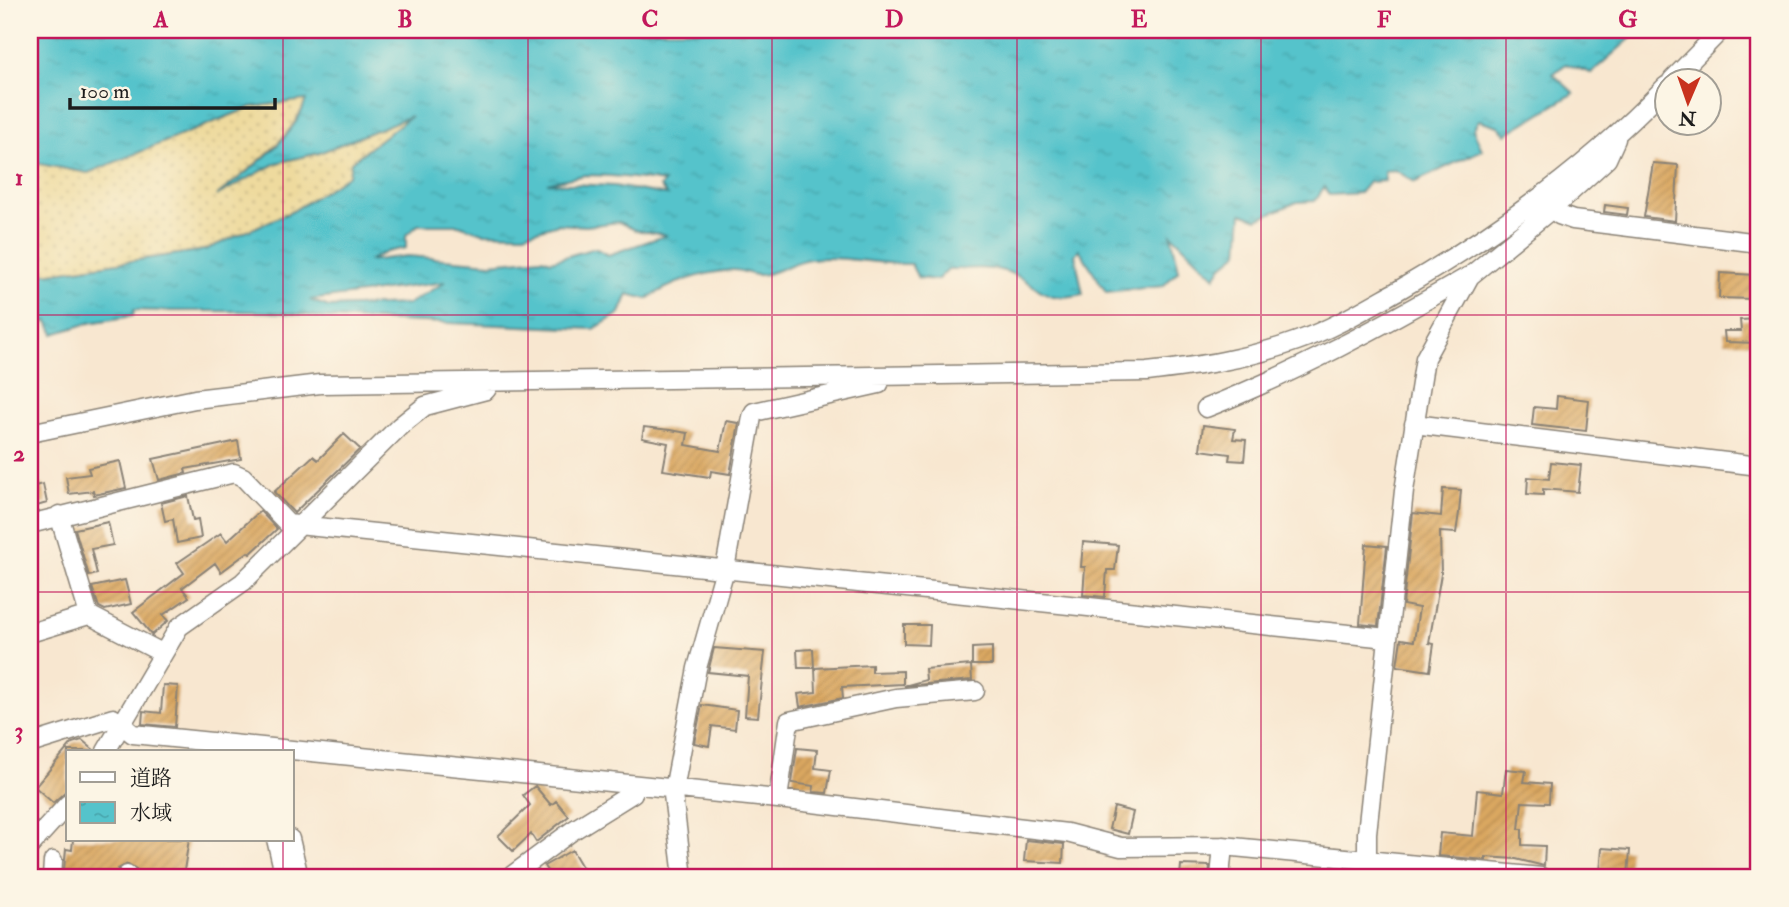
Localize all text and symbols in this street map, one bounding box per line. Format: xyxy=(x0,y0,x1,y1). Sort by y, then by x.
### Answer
text: A xyxy=(153,5,169,34)
text: B xyxy=(397,5,413,34)
text: C xyxy=(642,5,658,34)
text: D xyxy=(885,5,903,34)
text: E xyxy=(1131,5,1148,34)
text: F xyxy=(1377,5,1392,34)
text: G xyxy=(1618,5,1638,34)
scale bar xyxy=(70,66,275,110)
north arrow xyxy=(1652,66,1722,136)
text: 100 m xyxy=(80,78,130,105)
text: N xyxy=(1678,106,1697,130)
text: 1 xyxy=(15,163,23,192)
text: 2 xyxy=(13,439,25,468)
text: 3 xyxy=(15,716,23,745)
legend xyxy=(66,750,294,841)
text: 道路 xyxy=(130,765,172,792)
text: 水域 xyxy=(130,800,172,827)

